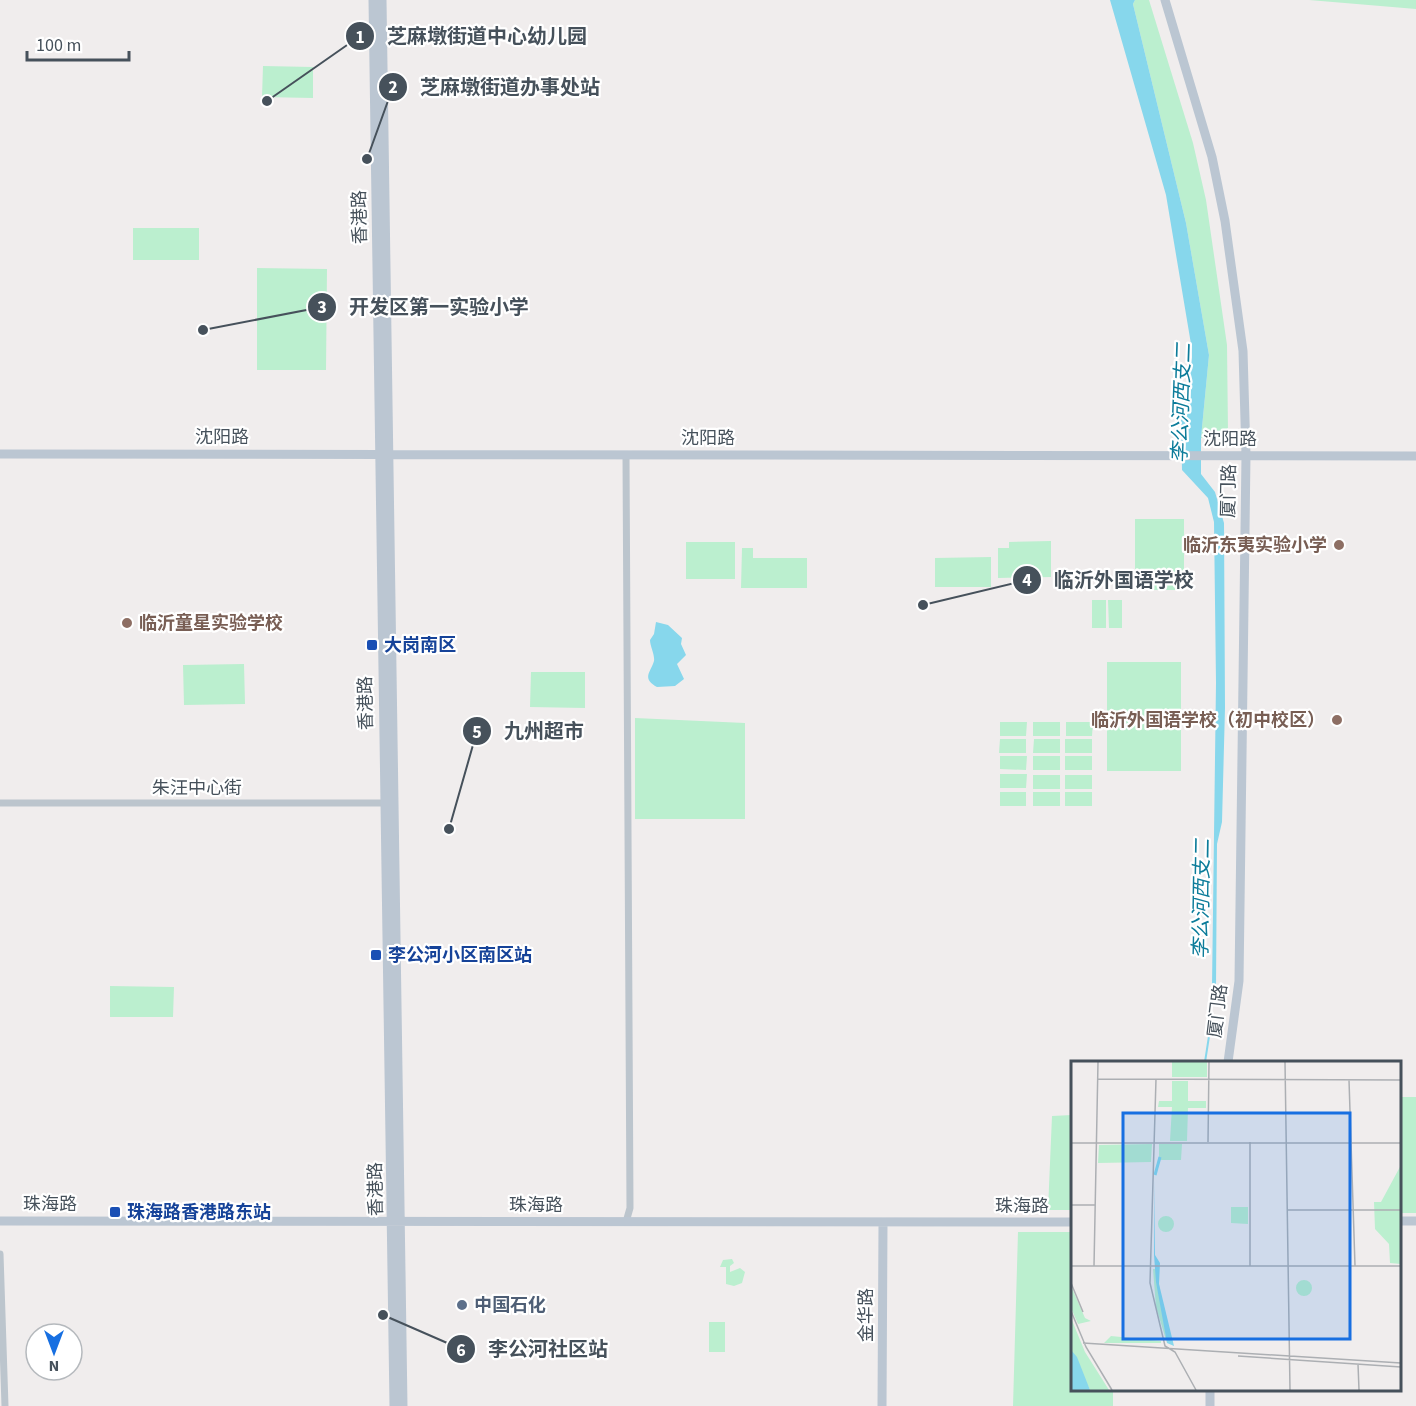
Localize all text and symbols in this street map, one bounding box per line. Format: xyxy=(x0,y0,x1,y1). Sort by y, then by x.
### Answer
callout: 芝麻墩街道中心幼儿园 xyxy=(345,17,599,55)
text: 芝麻墩街道中心幼儿园 xyxy=(387,23,587,51)
scale bar xyxy=(27,24,129,62)
text: 1 xyxy=(355,25,365,50)
text: 100 m xyxy=(36,33,81,58)
callout: 芝麻墩街道办事处站 xyxy=(378,68,612,106)
text: 芝麻墩街道办事处站 xyxy=(420,74,600,102)
text: 2 xyxy=(388,75,398,100)
street label: 香港路 xyxy=(347,190,373,244)
callout: 开发区第一实验小学 xyxy=(307,288,541,326)
text: 开发区第一实验小学 xyxy=(349,294,529,322)
text: 3 xyxy=(317,295,327,320)
water label: 李公河西支二 xyxy=(1166,342,1198,463)
street label: 沈阳路 xyxy=(195,425,249,450)
street label: 沈阳路 xyxy=(681,426,735,451)
street label: 沈阳路 xyxy=(1203,427,1257,452)
street label: 厦门路 xyxy=(1216,464,1242,518)
place label: 临沂东夷实验小学 xyxy=(1183,533,1327,558)
marker: 临沂东夷实验小学 xyxy=(1332,538,1346,552)
callout: 临沂外国语学校 xyxy=(1012,561,1206,599)
text: 临沂外国语学校 xyxy=(1054,567,1194,595)
text: 4 xyxy=(1022,568,1032,593)
place label: 临沂童星实验学校 xyxy=(139,611,283,636)
marker: 临沂童星实验学校 xyxy=(120,616,134,630)
place label: 大岗南区 xyxy=(384,633,456,658)
marker: 大岗南区 xyxy=(365,638,379,652)
street label: 香港路 xyxy=(353,676,379,730)
place label: 临沂外国语学校（初中校区） xyxy=(1091,708,1325,733)
callout: 九州超市 xyxy=(462,712,596,750)
marker: 临沂外国语学校（初中校区） xyxy=(1330,713,1344,727)
text: 九州超市 xyxy=(504,718,584,746)
text: 5 xyxy=(472,720,482,745)
street label: 朱汪中心街 xyxy=(152,776,242,801)
water label: 李公河西支二 xyxy=(1187,838,1217,959)
place label: 李公河小区南区站 xyxy=(388,943,532,968)
marker: 李公河小区南区站 xyxy=(369,948,383,962)
street label: 厦门路 xyxy=(1202,983,1234,1039)
inset map xyxy=(1071,1061,1401,1391)
street label: 香港路 xyxy=(363,1162,389,1216)
street label: 珠海路 xyxy=(23,1192,77,1217)
street label: 珠海路 xyxy=(509,1193,563,1218)
street label: 珠海路 xyxy=(995,1194,1049,1219)
place label: 珠海路香港路东站 xyxy=(127,1200,271,1225)
marker: 珠海路香港路东站 xyxy=(108,1205,122,1219)
street label: 金华路 xyxy=(854,1288,879,1342)
place label: 中国石化 xyxy=(474,1293,546,1318)
marker: 中国石化 xyxy=(455,1298,469,1312)
north arrow xyxy=(24,1322,84,1382)
callout: 李公河社区站 xyxy=(446,1330,620,1368)
text: 李公河社区站 xyxy=(488,1336,608,1364)
text: 6 xyxy=(456,1338,466,1363)
text: N xyxy=(49,1355,59,1377)

